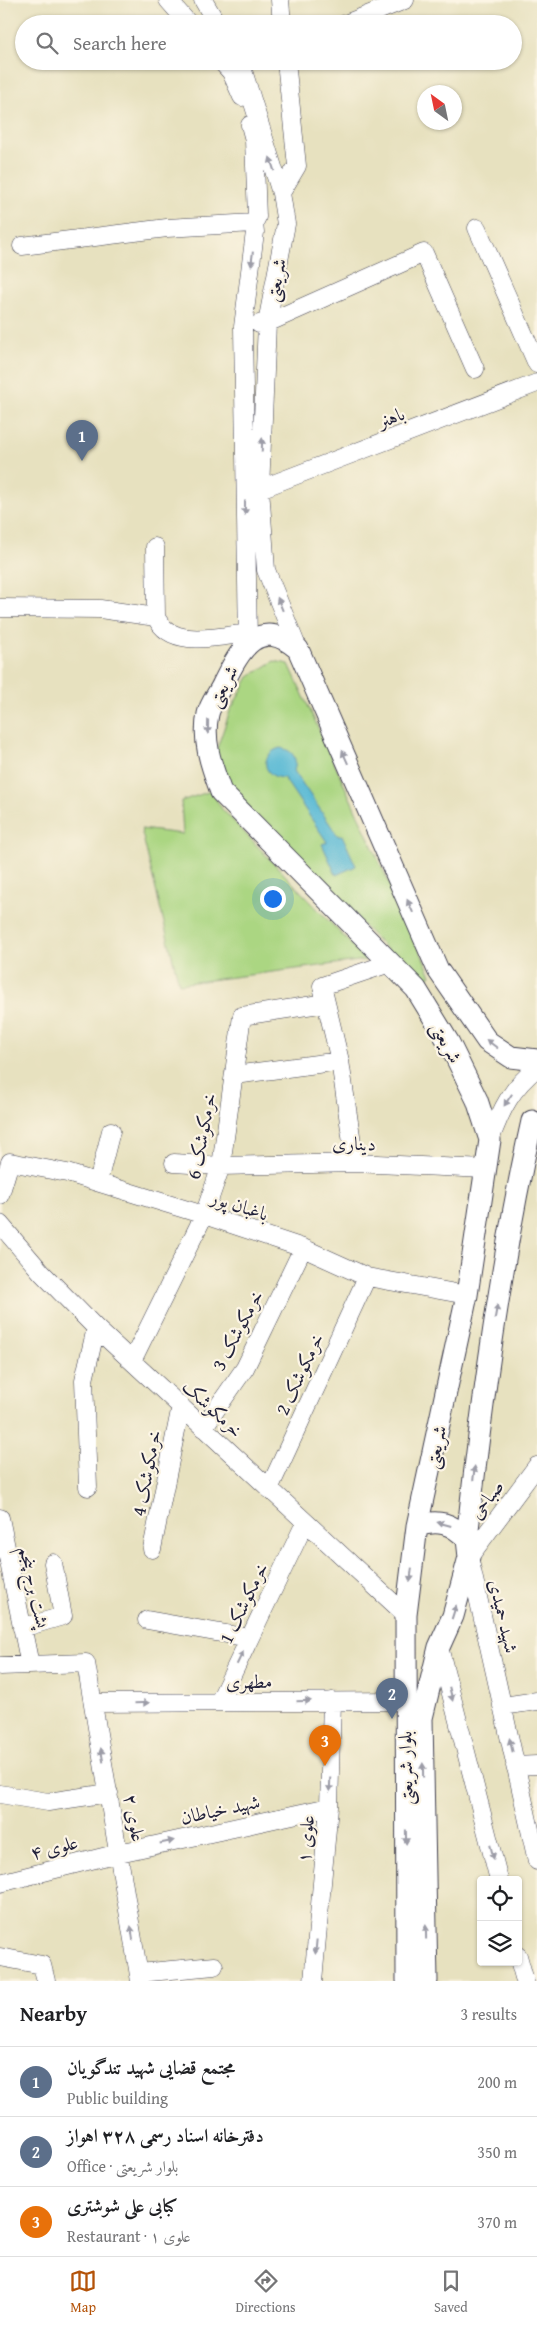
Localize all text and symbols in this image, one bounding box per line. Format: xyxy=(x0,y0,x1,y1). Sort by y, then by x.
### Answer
search box xyxy=(15,15,522,70)
icon: search xyxy=(33,29,61,57)
text: Search here xyxy=(73,29,167,57)
north arrow xyxy=(417,85,462,130)
one-way arrow xyxy=(268,157,275,172)
one-way arrow xyxy=(247,251,255,267)
street label: شریعتی xyxy=(257,256,293,304)
street label: باهنر xyxy=(372,399,409,436)
pin: 1 xyxy=(66,420,98,461)
one-way arrow xyxy=(258,437,266,453)
one-way arrow xyxy=(241,501,249,517)
one-way arrow xyxy=(276,596,284,611)
street label: شریعتی xyxy=(200,660,244,712)
one-way arrow xyxy=(203,719,211,735)
one-way arrow xyxy=(341,750,349,764)
your location xyxy=(260,886,286,912)
one-way arrow xyxy=(406,899,414,913)
street label: شریعتی xyxy=(424,1016,470,1068)
one-way arrow xyxy=(486,1039,499,1049)
street label: خرمکوشک 6 xyxy=(179,1090,223,1182)
one-way arrow xyxy=(503,1093,513,1107)
street label: دیناری xyxy=(332,1129,376,1157)
street label: باغبان پور xyxy=(206,1182,272,1227)
street label: خرمکوشک 3 xyxy=(204,1285,270,1375)
one-way arrow xyxy=(493,1304,501,1320)
street label: خرمکوشک 2 xyxy=(268,1328,330,1420)
street label: خرمکوشک xyxy=(176,1372,250,1444)
street label: شریعتی xyxy=(417,1423,453,1471)
street label: خرمکوشک 4 xyxy=(124,1427,168,1519)
one-way arrow xyxy=(470,1465,478,1481)
street label: صباحی xyxy=(462,1473,510,1525)
one-way arrow xyxy=(437,1520,452,1528)
street label: پشت برج پنجم xyxy=(8,1543,58,1633)
street label: خرمکوشک 1 xyxy=(211,1558,275,1648)
one-way arrow xyxy=(407,1567,415,1583)
street label: شهید حمیدی xyxy=(482,1576,526,1656)
one-way arrow xyxy=(450,1605,458,1620)
one-way arrow xyxy=(236,1651,244,1665)
street label: مطهری xyxy=(226,1667,272,1695)
pin: 2 xyxy=(376,1678,408,1719)
one-way arrow xyxy=(448,1687,456,1702)
one-way arrow xyxy=(297,1697,313,1705)
one-way arrow xyxy=(134,1699,150,1707)
pin: 3 xyxy=(309,1725,341,1766)
street label: بلوار شریعتی xyxy=(390,1731,420,1805)
one-way arrow xyxy=(507,1737,515,1752)
one-way arrow xyxy=(98,1747,106,1763)
one-way arrow xyxy=(419,1762,427,1778)
one-way arrow xyxy=(325,1777,333,1793)
street label: شهید خیاطان xyxy=(178,1787,262,1831)
street label: علوی ۲ xyxy=(117,1792,153,1844)
street label: علوی ۱ xyxy=(289,1814,321,1864)
street label: علوی ۴ xyxy=(27,1828,81,1866)
one-way arrow xyxy=(402,1829,410,1845)
one-way arrow xyxy=(159,1838,175,1846)
one-way arrow xyxy=(488,1844,496,1859)
map controls xyxy=(477,1876,522,1966)
button: locate xyxy=(477,1876,522,1921)
button: layers xyxy=(477,1921,522,1966)
one-way arrow xyxy=(422,1924,430,1940)
one-way arrow xyxy=(128,1925,136,1941)
one-way arrow xyxy=(312,1939,320,1955)
text: Nearby xyxy=(20,1998,87,2029)
text: 3 results xyxy=(460,2002,517,2026)
text: مجتمع قضایی شهید تندگویان xyxy=(67,2053,235,2081)
text: 1 xyxy=(32,2070,40,2094)
text: 200 m xyxy=(477,2070,517,2094)
text: Public building xyxy=(67,2086,168,2110)
text: دفترخانه اسناد رسمی ۳۲۸ اهواز xyxy=(67,2121,264,2149)
text: 2 xyxy=(32,2140,40,2164)
text: 350 m xyxy=(477,2140,517,2164)
text: Office · بلوار شریعتی xyxy=(67,2154,178,2178)
text: کبابی علی شوشتری xyxy=(67,2191,178,2219)
text: 3 xyxy=(32,2210,40,2234)
text: 370 m xyxy=(477,2210,517,2234)
text: Restaurant · علوی ۱ xyxy=(67,2224,191,2248)
tab: Map xyxy=(69,2267,97,2317)
tab: Directions xyxy=(235,2267,296,2317)
tab: Saved xyxy=(434,2267,468,2317)

